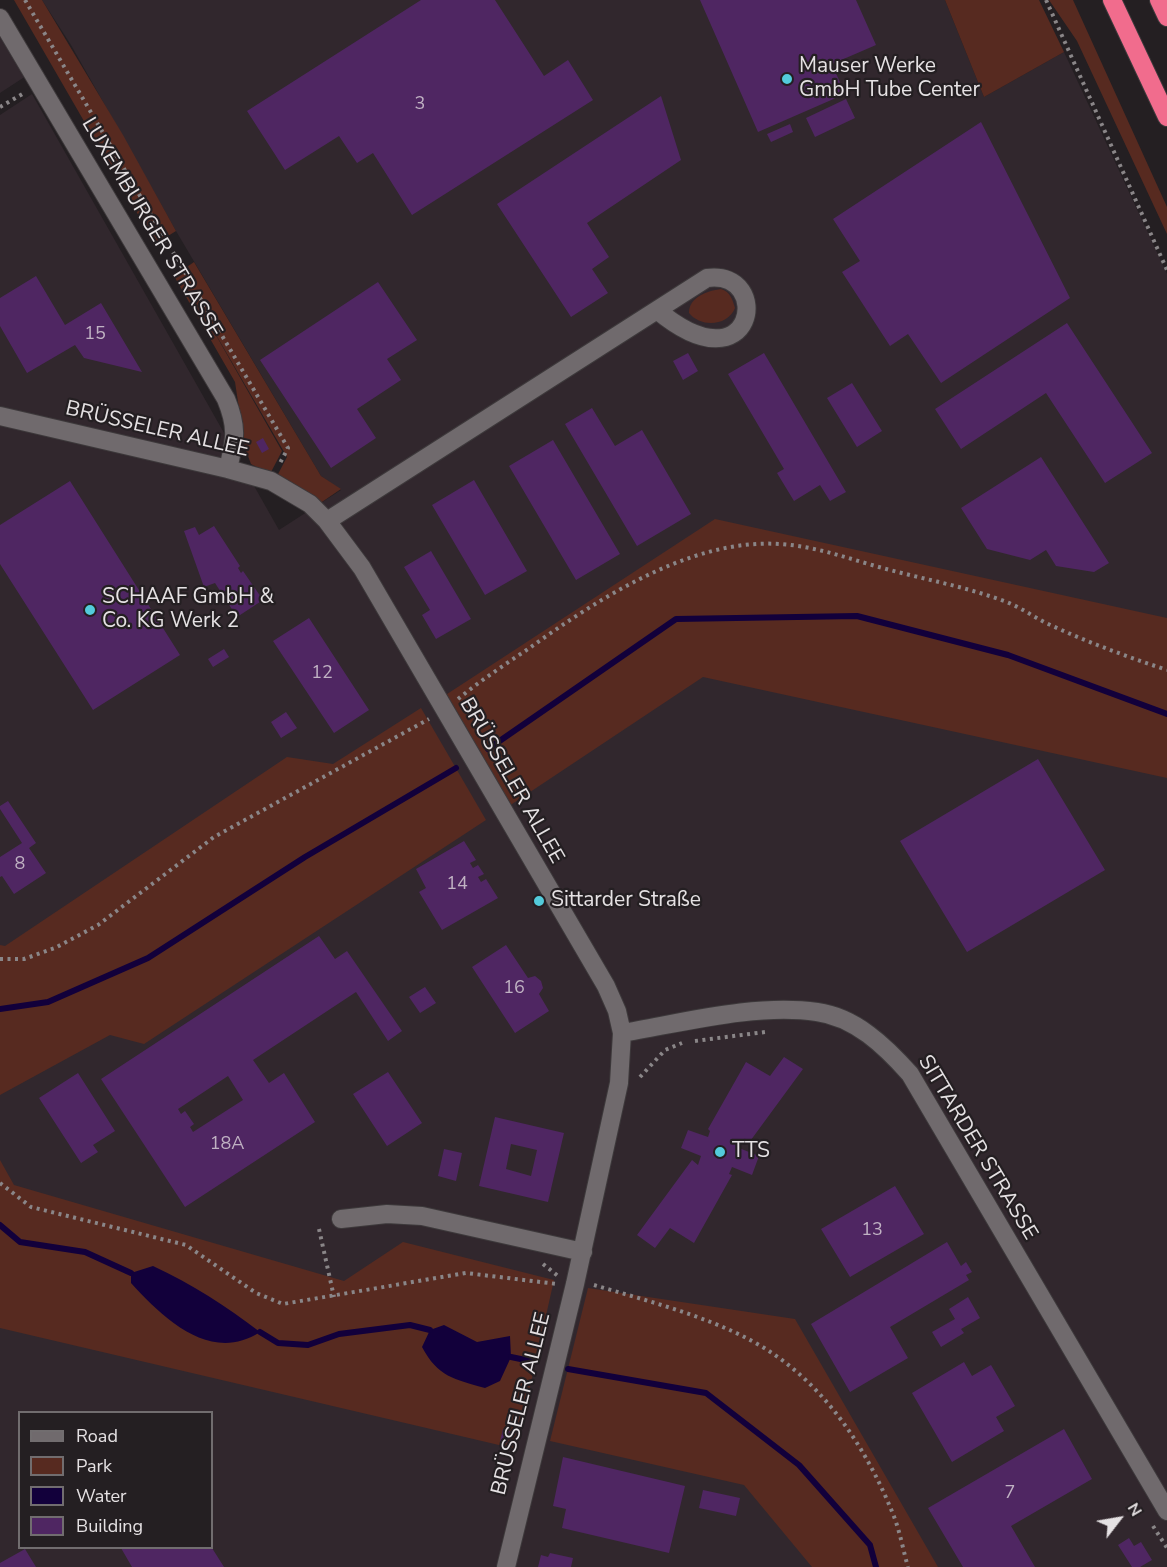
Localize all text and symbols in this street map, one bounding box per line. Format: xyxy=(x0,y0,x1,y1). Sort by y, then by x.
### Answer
place label: Mauser Werke GmbH Tube Center xyxy=(799,54,980,104)
marker: Mauser Werke GmbH Tube Center xyxy=(780,72,794,86)
house number: 3 xyxy=(415,94,425,116)
street label: LUXEMBURGER STRASSE xyxy=(75,113,227,343)
house number: 15 xyxy=(84,324,106,346)
street label: BRÜSSELER ALLEE xyxy=(63,397,251,463)
place label: SCHAAF GmbH & Co. KG Werk 2 xyxy=(102,585,274,635)
marker: SCHAAF GmbH & Co. KG Werk 2 xyxy=(83,603,97,617)
house number: 12 xyxy=(311,663,333,685)
street label: BRÜSSELER ALLEE xyxy=(453,694,569,868)
house number: 8 xyxy=(15,854,25,876)
house number: 14 xyxy=(446,874,468,896)
place label: Sittarder Straße xyxy=(551,888,701,914)
marker: Sittarder Straße xyxy=(532,894,546,908)
house number: 16 xyxy=(503,978,525,1000)
street label: SITTARDER STRASSE xyxy=(912,1051,1042,1245)
house number: 18A xyxy=(210,1134,244,1156)
place label: TTS xyxy=(732,1139,770,1165)
marker: TTS xyxy=(713,1145,727,1159)
house number: 13 xyxy=(861,1220,883,1242)
street label: BRÜSSELER ALLEE xyxy=(487,1310,557,1498)
legend xyxy=(18,1411,213,1549)
text: Road xyxy=(76,1424,118,1448)
text: Park xyxy=(76,1454,112,1478)
house number: 7 xyxy=(1005,1483,1015,1505)
text: Water xyxy=(76,1484,127,1508)
north arrow xyxy=(1089,1489,1149,1549)
text: N xyxy=(1122,1499,1147,1521)
text: Building xyxy=(76,1514,143,1538)

